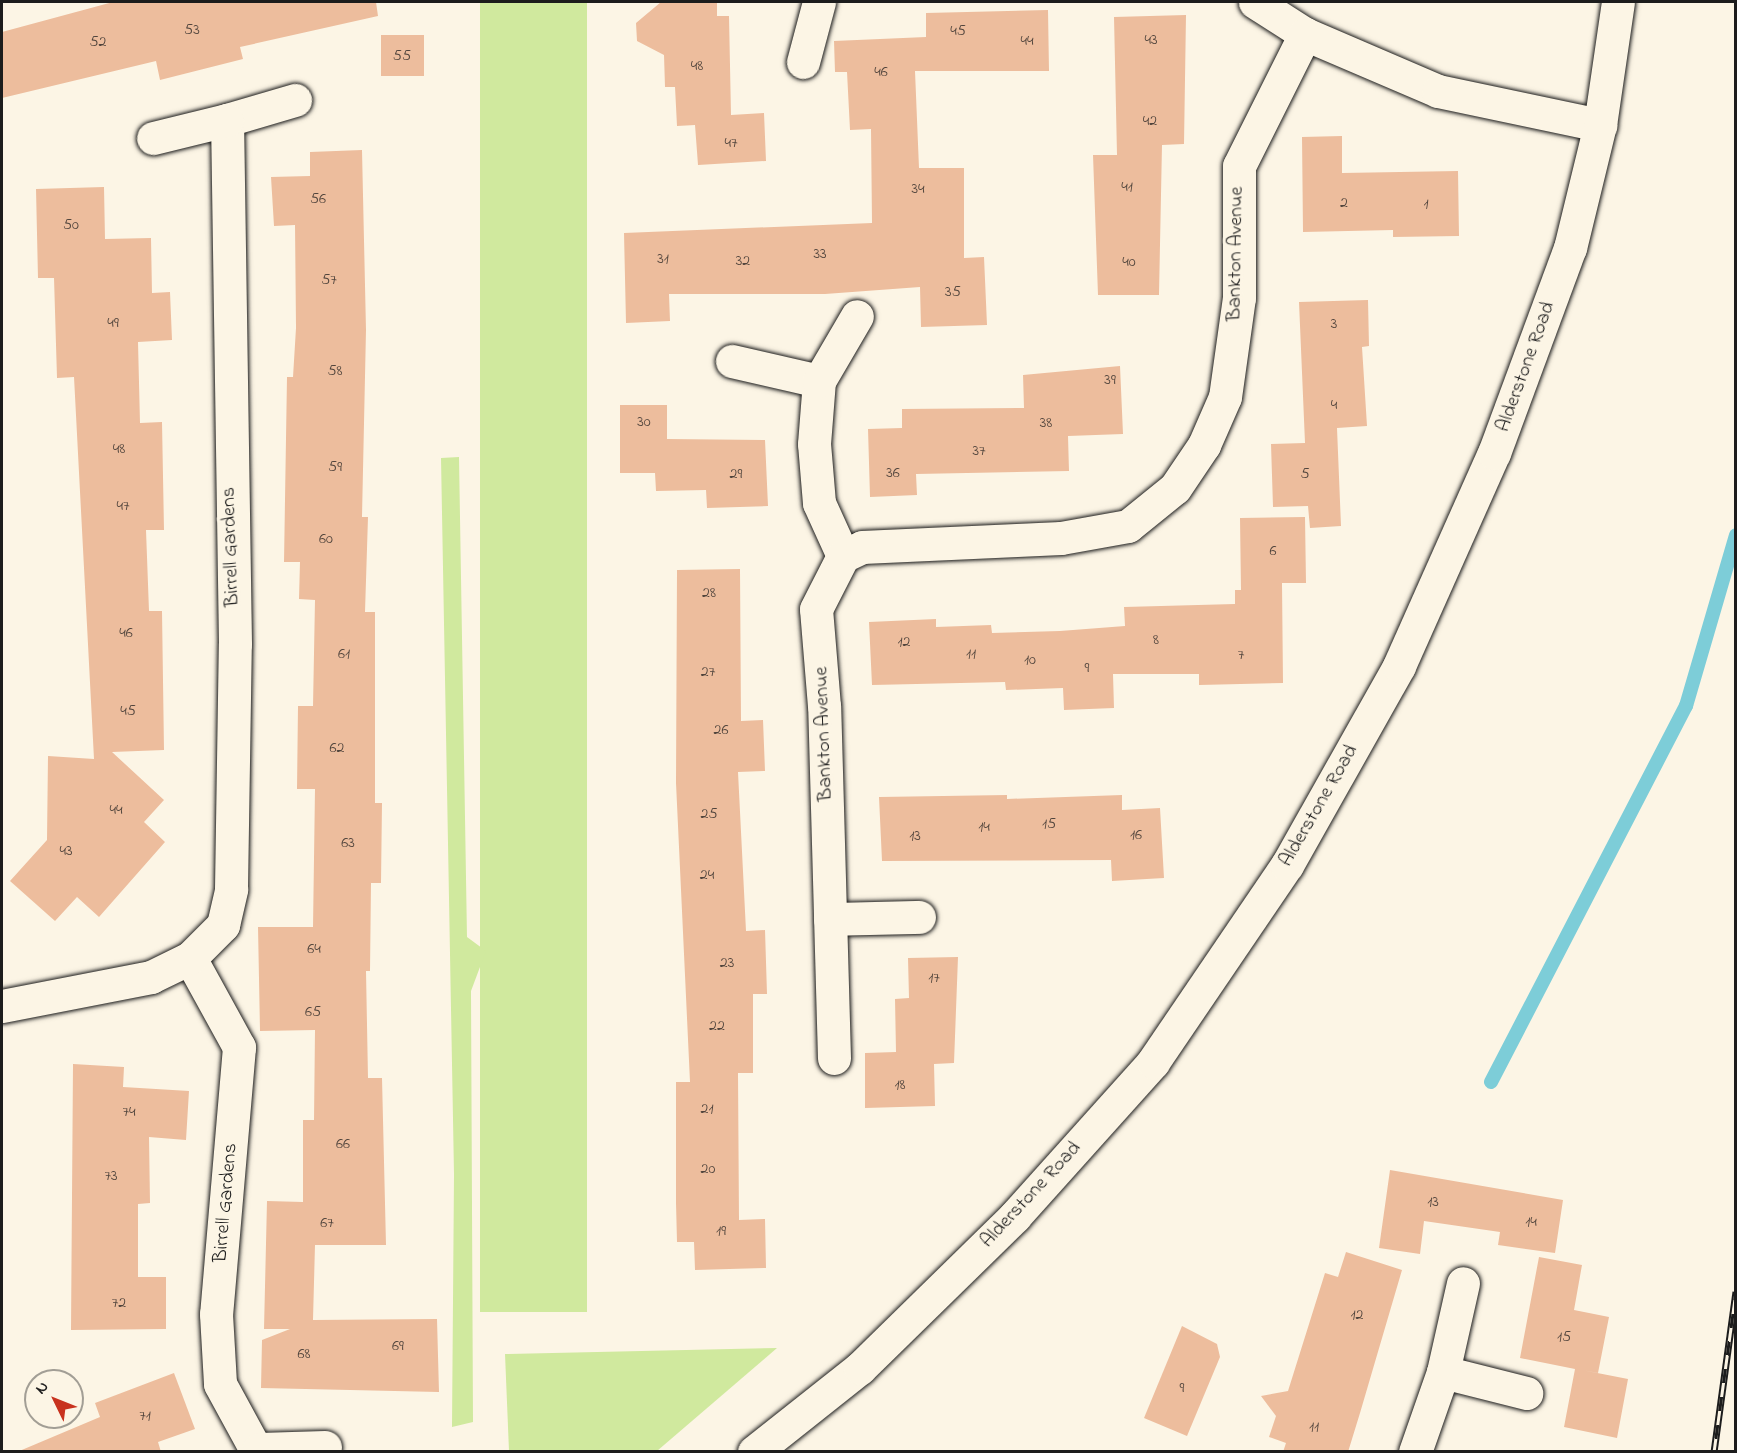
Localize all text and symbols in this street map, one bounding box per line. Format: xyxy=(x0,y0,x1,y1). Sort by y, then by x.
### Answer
house number: 53 xyxy=(184,20,200,40)
house number: 45 xyxy=(950,21,966,41)
house number: 43 xyxy=(1144,30,1158,50)
house number: 44 xyxy=(1020,31,1034,51)
house number: 52 xyxy=(89,32,107,52)
house number: 55 xyxy=(393,46,411,66)
house number: 48 xyxy=(691,56,703,76)
house number: 46 xyxy=(874,62,888,82)
house number: 42 xyxy=(1143,111,1157,131)
house number: 47 xyxy=(724,133,738,153)
house number: 41 xyxy=(1121,177,1133,197)
house number: 34 xyxy=(911,179,925,199)
street label: Bankton Avenue xyxy=(1223,186,1249,322)
house number: 56 xyxy=(310,189,326,209)
house number: 2 xyxy=(1340,193,1348,213)
house number: 1 xyxy=(1423,194,1429,214)
house number: 50 xyxy=(63,215,79,235)
house number: 33 xyxy=(813,244,827,264)
house number: 31 xyxy=(657,249,669,269)
house number: 32 xyxy=(736,251,750,271)
house number: 40 xyxy=(1122,252,1136,272)
house number: 57 xyxy=(321,270,337,290)
house number: 35 xyxy=(945,282,961,302)
street label: Alderstone Road xyxy=(1491,299,1561,435)
house number: 49 xyxy=(107,313,119,333)
house number: 3 xyxy=(1331,314,1337,334)
house number: 58 xyxy=(327,361,343,381)
house number: 39 xyxy=(1104,370,1116,390)
house number: 4 xyxy=(1331,395,1337,415)
house number: 30 xyxy=(637,412,651,432)
house number: 38 xyxy=(1040,413,1052,433)
house number: 48 xyxy=(113,439,125,459)
house number: 37 xyxy=(972,441,986,461)
house number: 59 xyxy=(328,457,342,477)
house number: 36 xyxy=(886,463,900,483)
house number: 29 xyxy=(730,464,742,484)
house number: 5 xyxy=(1300,464,1310,484)
street label: Birrell Gardens xyxy=(217,487,245,607)
house number: 47 xyxy=(116,496,130,516)
house number: 60 xyxy=(319,529,333,549)
house number: 6 xyxy=(1269,541,1277,561)
house number: 28 xyxy=(702,583,716,603)
house number: 46 xyxy=(119,623,133,643)
house number: 8 xyxy=(1153,630,1159,650)
house number: 12 xyxy=(897,632,911,652)
house number: 61 xyxy=(338,644,350,664)
house number: 11 xyxy=(966,644,976,664)
house number: 7 xyxy=(1238,645,1244,665)
house number: 10 xyxy=(1024,650,1036,670)
house number: 9 xyxy=(1085,658,1089,678)
house number: 27 xyxy=(701,662,715,682)
street label: Bankton Avenue xyxy=(810,666,838,802)
house number: 45 xyxy=(120,701,136,721)
house number: 26 xyxy=(714,720,728,740)
house number: 62 xyxy=(330,738,344,758)
street label: Alderstone Road xyxy=(1274,741,1364,871)
house number: 44 xyxy=(109,800,123,820)
house number: 25 xyxy=(700,804,718,824)
house number: 15 xyxy=(1042,814,1056,834)
house number: 14 xyxy=(978,817,990,837)
house number: 16 xyxy=(1130,825,1142,845)
house number: 13 xyxy=(909,826,921,846)
house number: 63 xyxy=(341,833,355,853)
house number: 43 xyxy=(59,841,73,861)
house number: 24 xyxy=(700,865,714,885)
house number: 64 xyxy=(307,939,321,959)
house number: 23 xyxy=(720,953,734,973)
house number: 17 xyxy=(928,968,940,988)
house number: 65 xyxy=(305,1002,321,1022)
house number: 22 xyxy=(709,1016,725,1036)
house number: 18 xyxy=(894,1075,906,1095)
house number: 21 xyxy=(700,1099,714,1119)
house number: 74 xyxy=(122,1102,136,1122)
house number: 66 xyxy=(336,1134,350,1154)
street label: Alderstone Road xyxy=(976,1137,1086,1253)
street label: Birrell Gardens xyxy=(209,1142,243,1264)
house number: 20 xyxy=(701,1159,715,1179)
house number: 73 xyxy=(104,1166,118,1186)
house number: 13 xyxy=(1427,1192,1439,1212)
house number: 14 xyxy=(1525,1212,1537,1232)
house number: 67 xyxy=(320,1213,334,1233)
house number: 19 xyxy=(716,1221,726,1241)
house number: 72 xyxy=(112,1293,126,1313)
house number: 12 xyxy=(1350,1305,1364,1325)
house number: 15 xyxy=(1557,1327,1571,1347)
house number: 69 xyxy=(392,1336,404,1356)
house number: 68 xyxy=(297,1344,311,1364)
north arrow xyxy=(24,1369,84,1429)
text: N xyxy=(30,1376,55,1400)
house number: 9 xyxy=(1180,1378,1184,1398)
house number: 71 xyxy=(139,1406,151,1426)
house number: 11 xyxy=(1309,1417,1319,1437)

